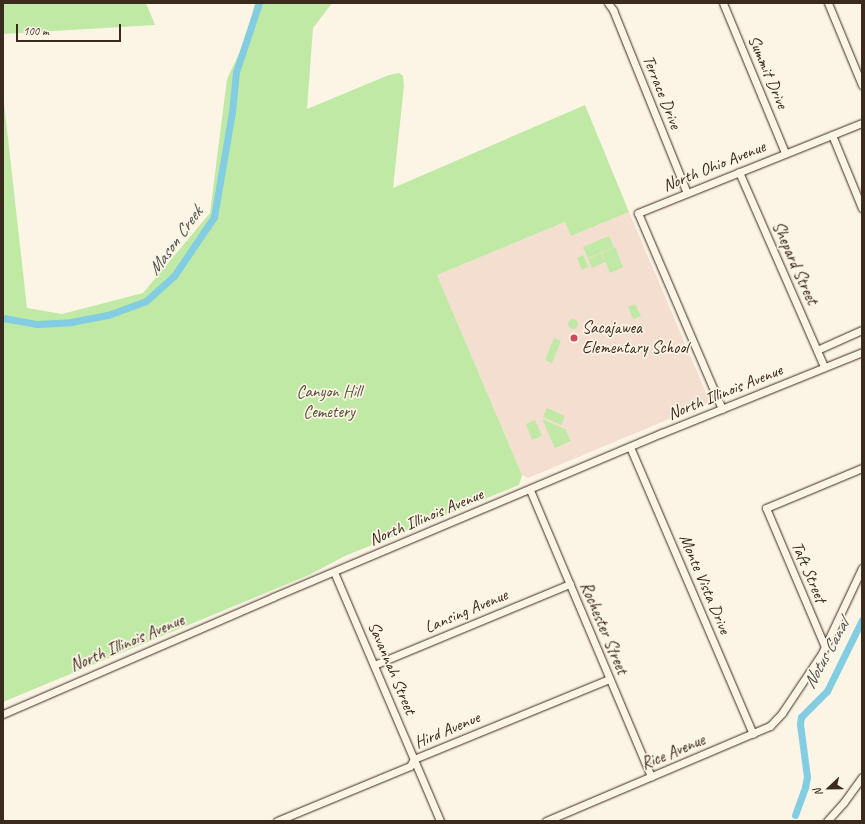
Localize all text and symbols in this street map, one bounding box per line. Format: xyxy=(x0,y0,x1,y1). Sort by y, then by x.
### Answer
scale bar xyxy=(18,16,123,42)
text: 100 m xyxy=(23,23,49,39)
street label: Summit Drive xyxy=(743,32,793,112)
street label: Terrace Drive xyxy=(638,52,686,132)
street label: North Ohio Avenue xyxy=(660,136,768,196)
water label: Mason Creek xyxy=(143,203,207,279)
street label: Shepard Street xyxy=(768,218,822,308)
place label: Sacajawea Elementary School xyxy=(582,318,688,358)
marker: Sacajawea Elementary School xyxy=(569,333,579,343)
street label: North Illinois Avenue xyxy=(665,360,785,424)
park label: Canyon Hill Cemetery xyxy=(296,382,362,422)
street label: North Illinois Avenue xyxy=(366,484,486,550)
street label: Monte Vista Drive xyxy=(675,531,735,637)
street label: Taft Street xyxy=(787,538,831,606)
street label: Rochester Street xyxy=(575,579,633,677)
street label: Lansing Avenue xyxy=(421,584,511,638)
street label: North Illinois Avenue xyxy=(67,610,187,676)
water label: Notus Canal xyxy=(798,616,854,692)
street label: Savannah Street xyxy=(363,618,421,718)
street label: Hird Avenue xyxy=(411,707,483,753)
street label: Rice Avenue xyxy=(638,730,708,774)
north arrow xyxy=(809,768,849,808)
text: N xyxy=(810,787,826,798)

